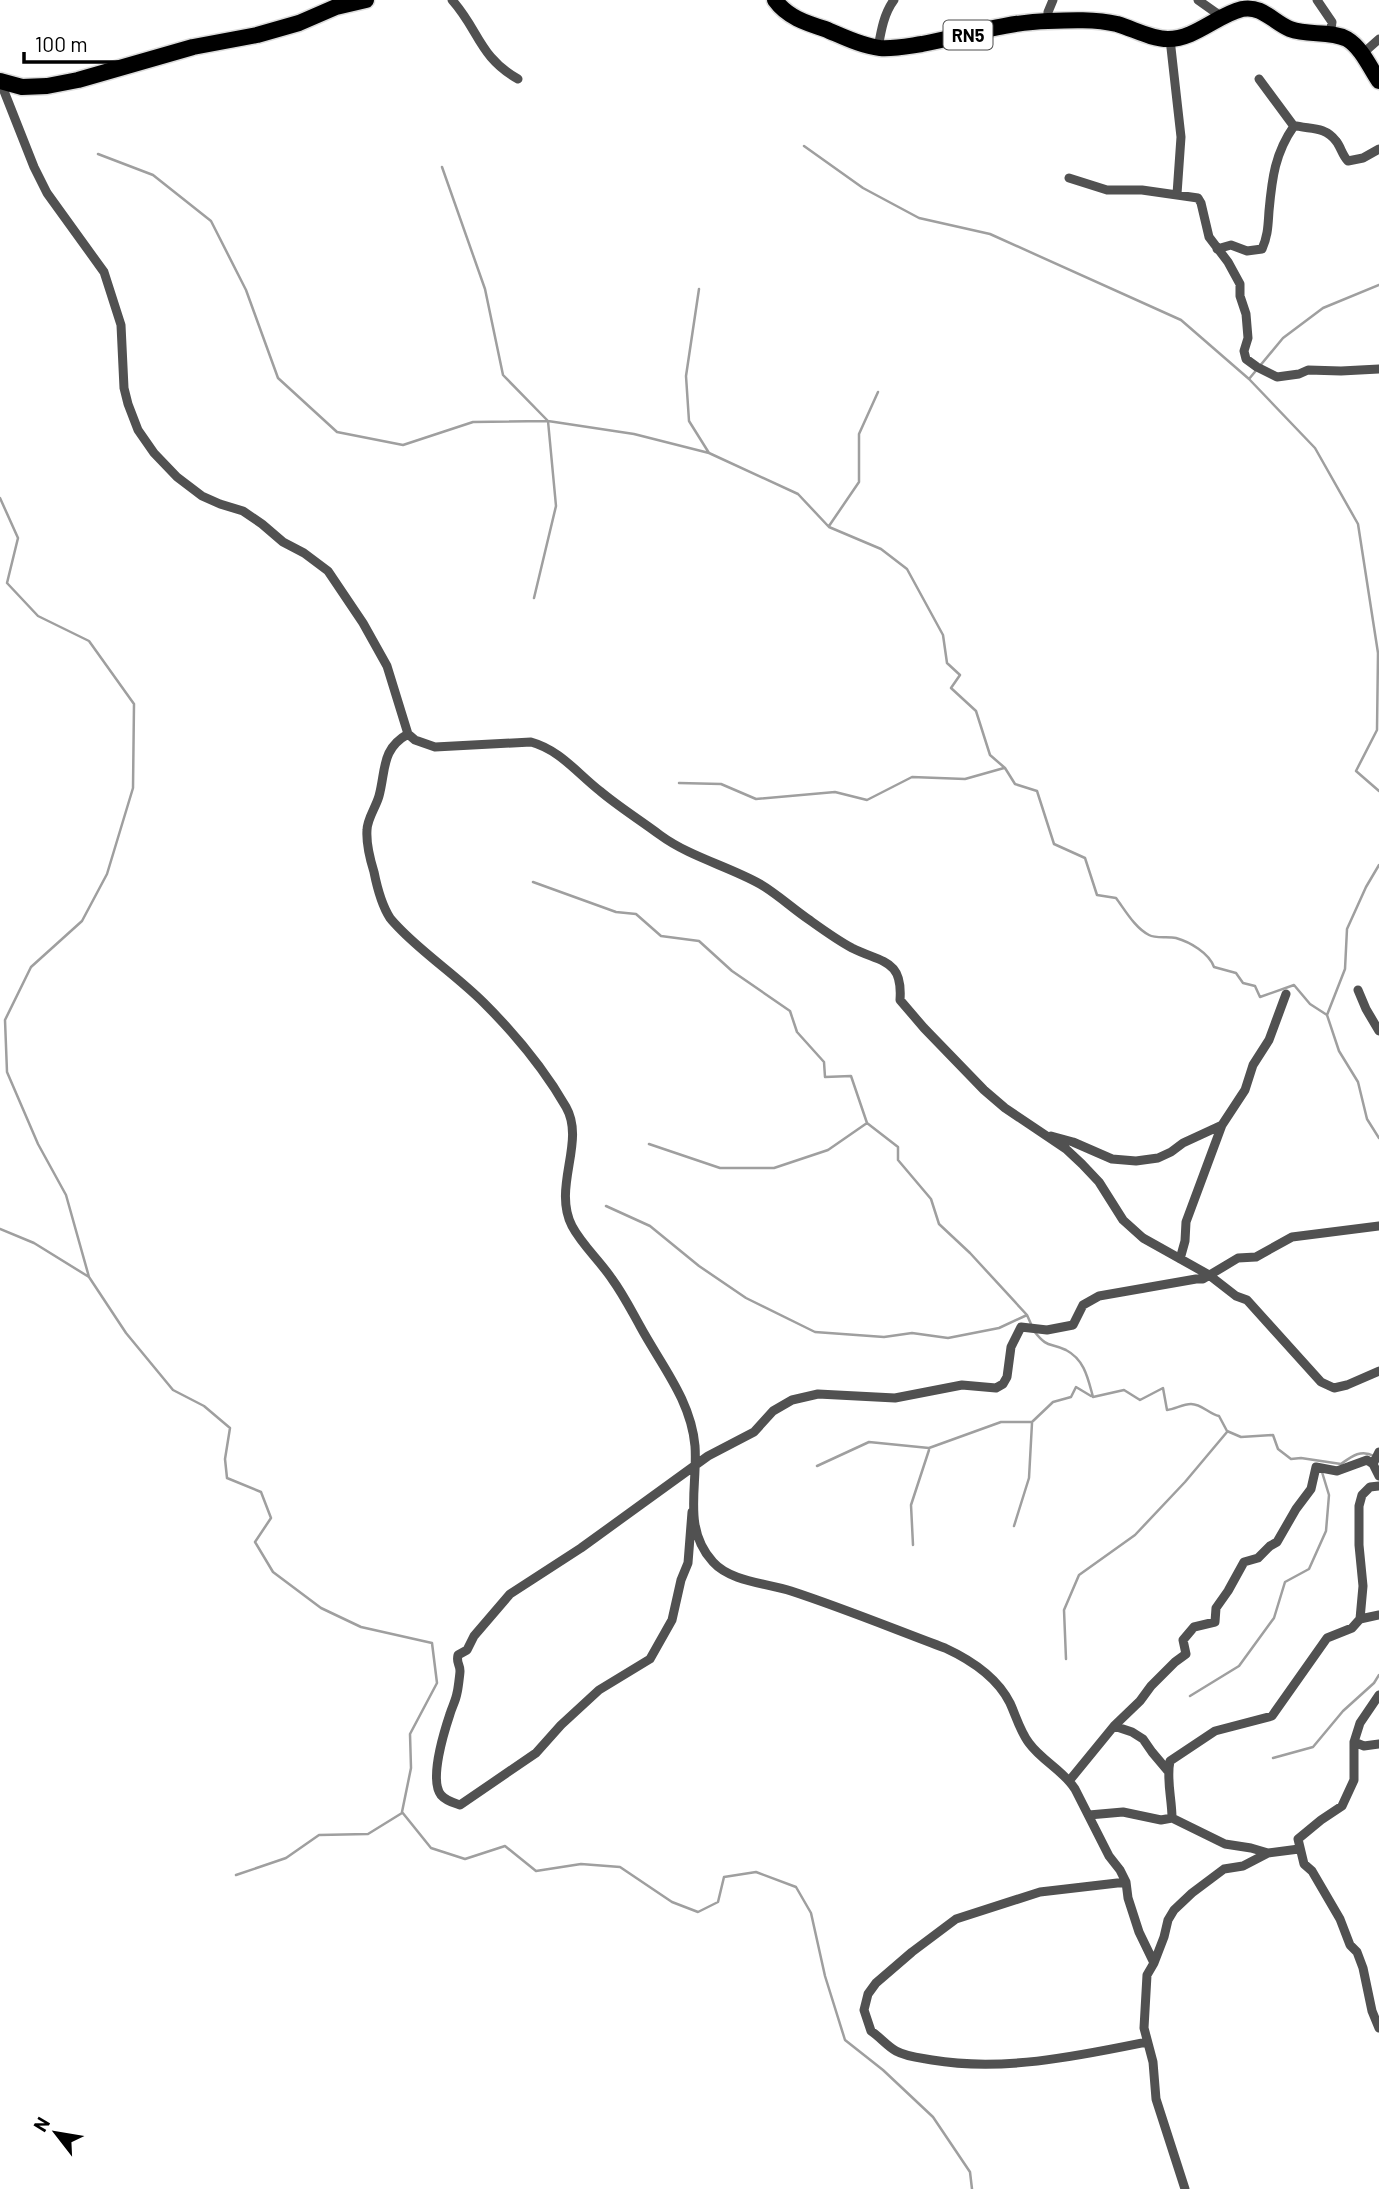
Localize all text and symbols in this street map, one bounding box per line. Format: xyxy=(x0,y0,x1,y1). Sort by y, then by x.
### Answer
road number: RN5 xyxy=(944,20,992,50)
scale bar xyxy=(24,21,161,65)
text: 100 m xyxy=(35,31,88,56)
north arrow xyxy=(21,2098,91,2168)
text: N xyxy=(28,2113,54,2135)

